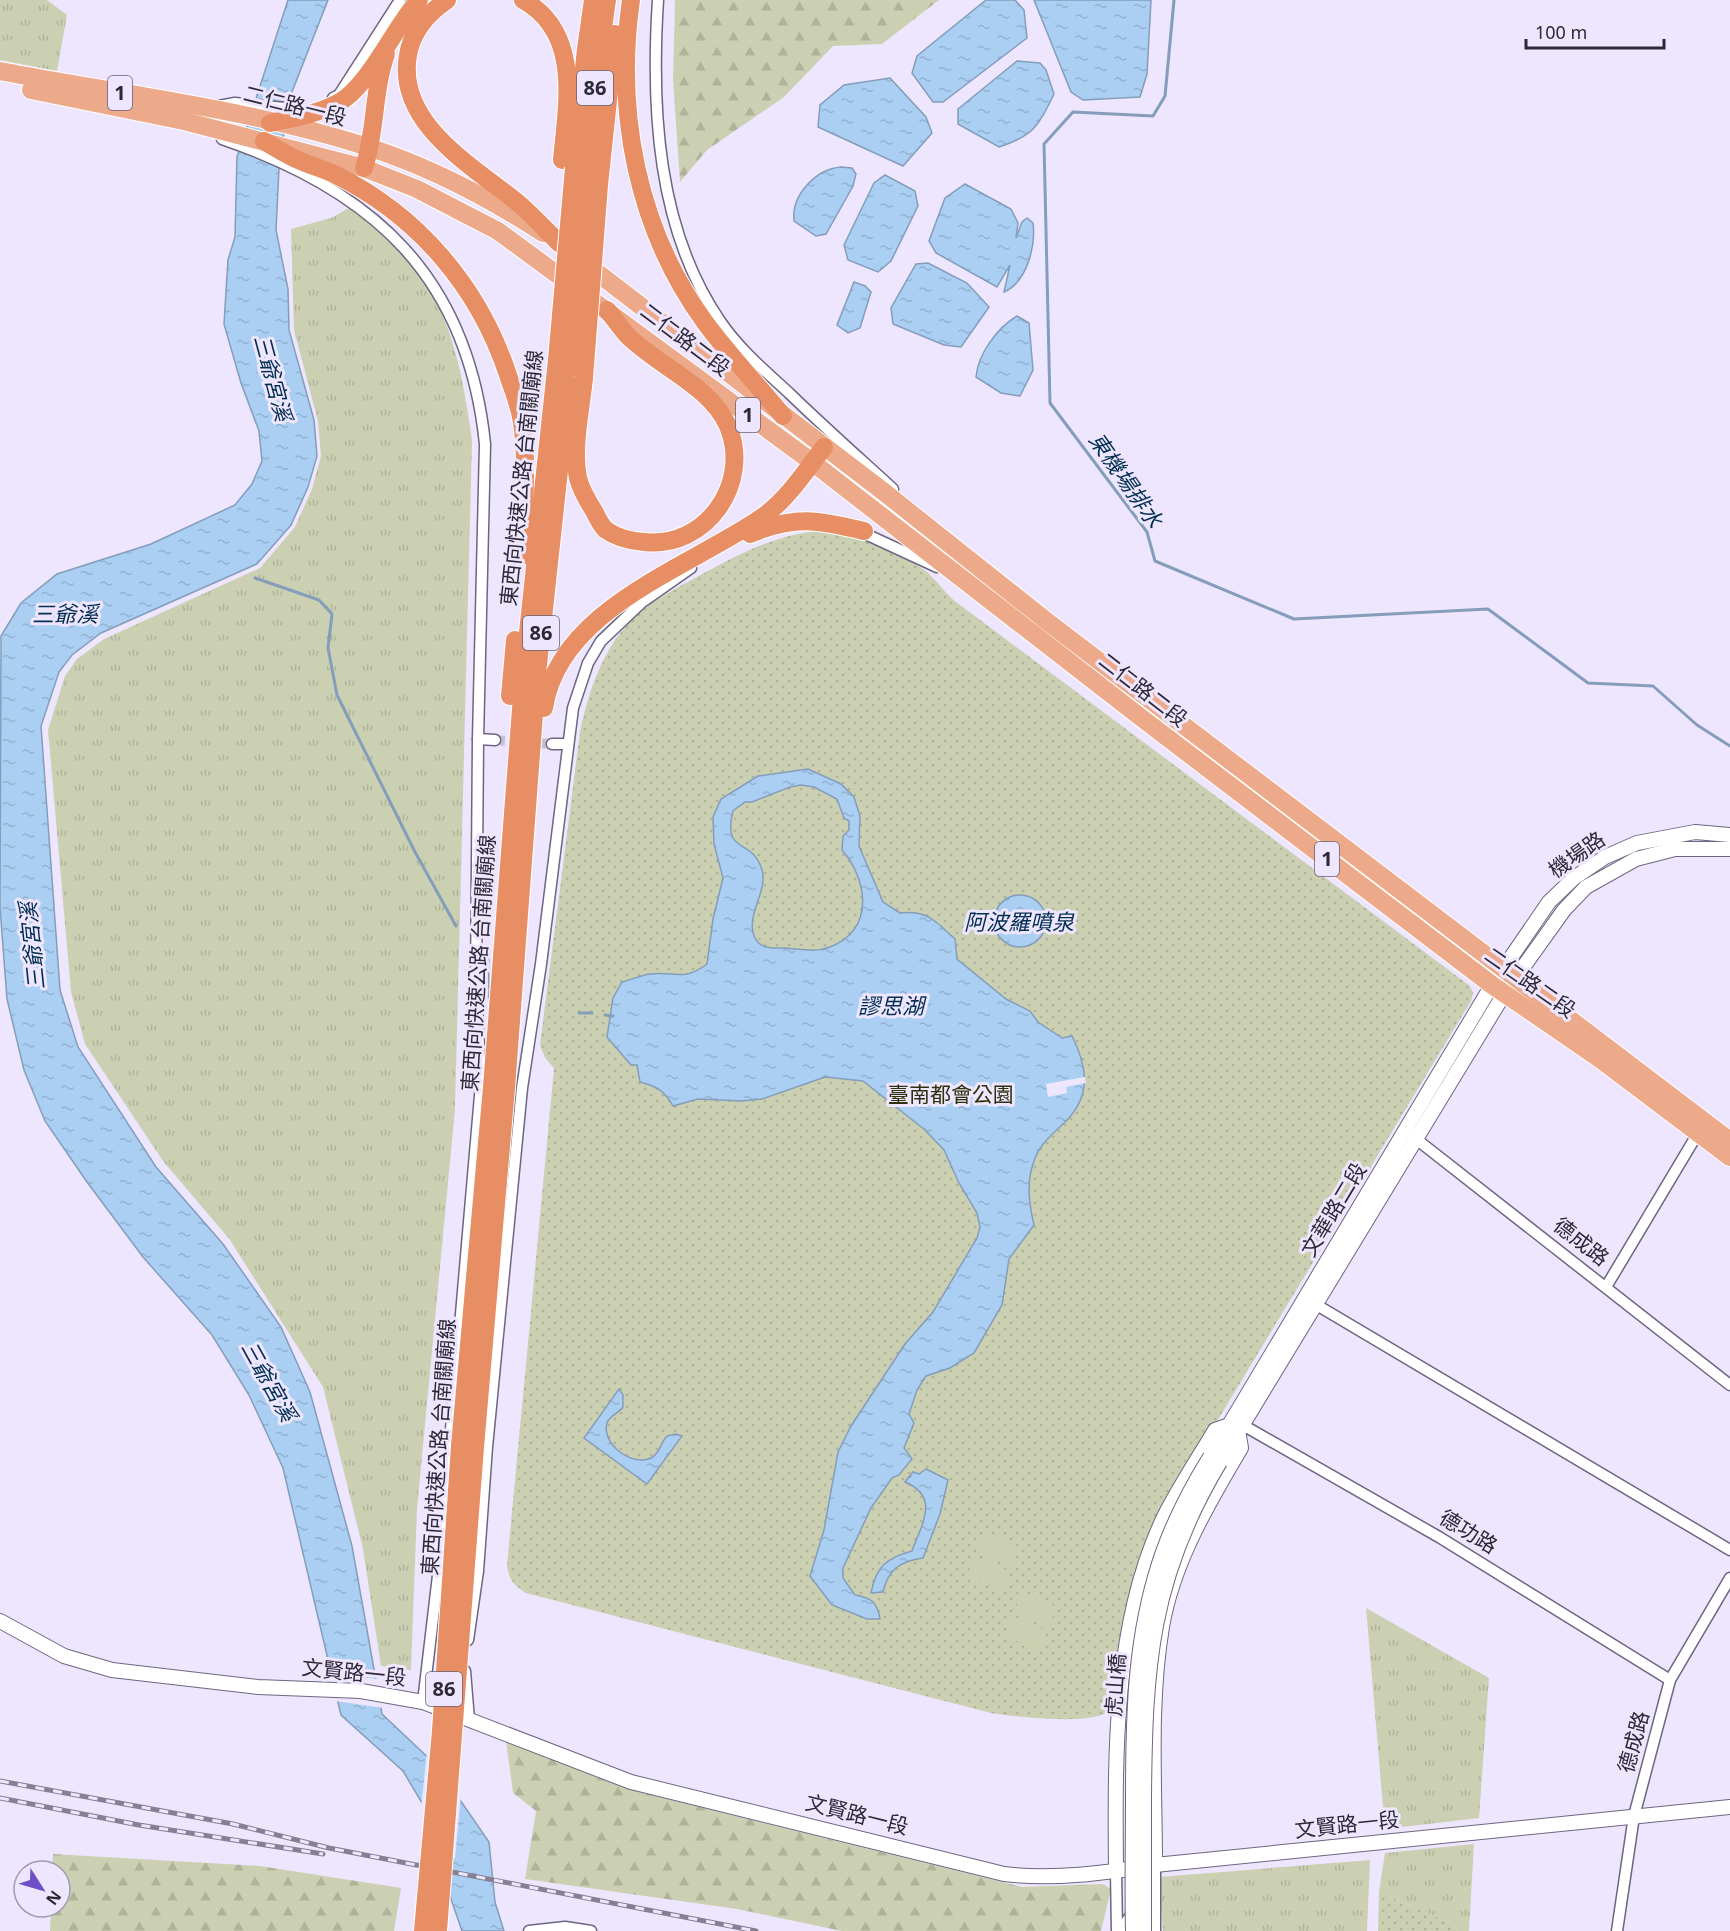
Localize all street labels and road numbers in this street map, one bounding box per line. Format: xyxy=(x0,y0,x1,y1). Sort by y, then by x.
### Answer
road number: 86 xyxy=(577,71,613,105)
road number: 1 xyxy=(108,76,132,110)
street label: 二仁路一段 xyxy=(241,79,350,131)
street label: 二仁路二段 xyxy=(635,296,736,382)
street label: 東西向快速公路 台南關廟線 xyxy=(494,348,548,607)
road number: 1 xyxy=(736,398,760,432)
road number: 86 xyxy=(523,616,559,650)
street label: 二仁路二段 xyxy=(1094,646,1194,733)
street label: 機場路 xyxy=(1543,825,1610,884)
street label: 東西向快速公路 台南關廟線 xyxy=(455,834,501,1092)
road number: 1 xyxy=(1315,842,1339,876)
street label: 二仁路二段 xyxy=(1480,941,1582,1024)
street label: 文華路二段 xyxy=(1294,1157,1372,1262)
street label: 德成路 xyxy=(1548,1211,1615,1272)
street label: 東西向快速公路 台南關廟線 xyxy=(415,1318,461,1576)
street label: 德功路 xyxy=(1434,1503,1503,1559)
street label: 文賢路一段 xyxy=(300,1653,408,1691)
street label: 虎山橋 xyxy=(1099,1653,1131,1717)
road number: 86 xyxy=(426,1672,462,1706)
street label: 德成路 xyxy=(1611,1708,1655,1776)
street label: 文賢路一段 xyxy=(803,1788,912,1840)
street label: 文賢路一段 xyxy=(1293,1805,1401,1843)

